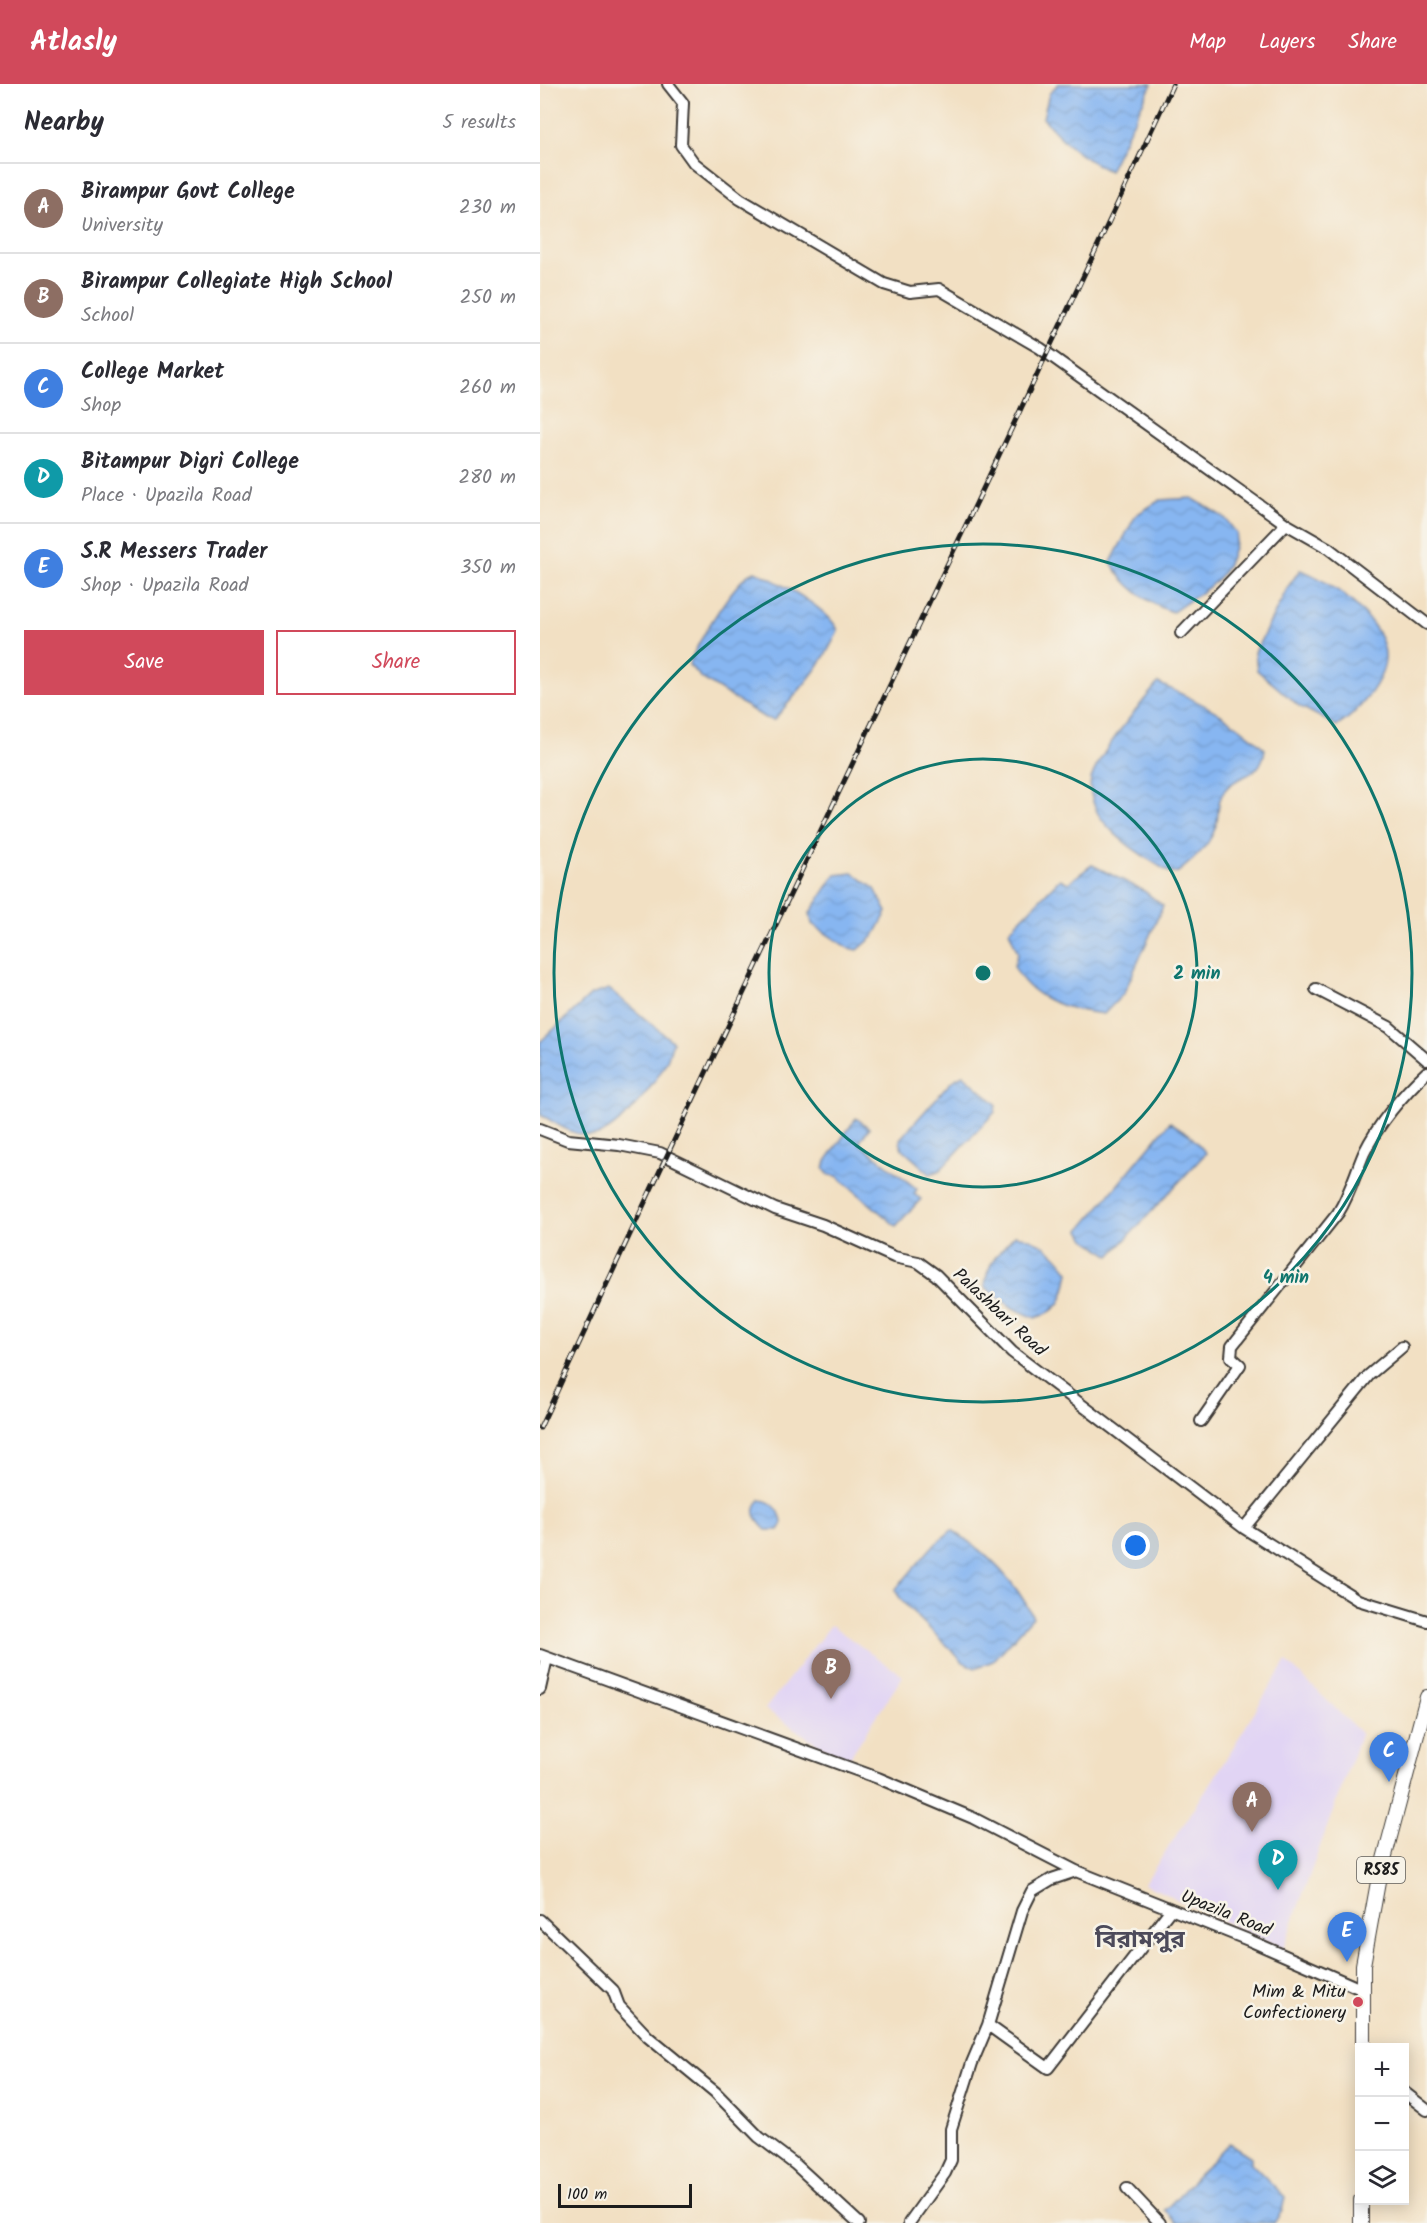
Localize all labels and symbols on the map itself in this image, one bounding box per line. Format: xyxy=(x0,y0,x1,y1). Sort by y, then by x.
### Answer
text: 2 min xyxy=(1174,960,1220,989)
centre of rings xyxy=(973,963,993,983)
street label: Palashbari Road xyxy=(945,1262,1053,1365)
text: 4 min xyxy=(1263,1264,1309,1293)
your location xyxy=(1121,1531,1150,1560)
pin: B xyxy=(812,1650,850,1699)
pin: C xyxy=(1370,1732,1408,1782)
pin: A xyxy=(1232,1782,1272,1832)
pin: D xyxy=(1258,1840,1298,1890)
road number: R585 xyxy=(1357,1857,1405,1883)
street label: Upazila Road xyxy=(1176,1883,1277,1946)
pin: E xyxy=(1328,1912,1366,1962)
district label: বিরামপুর xyxy=(1094,1921,1185,1960)
place label: Mim & Mitu Confectionery xyxy=(1243,1978,1347,2028)
marker: Mim & Mitu Confectionery xyxy=(1351,1995,1365,2009)
scale bar xyxy=(558,2181,692,2208)

